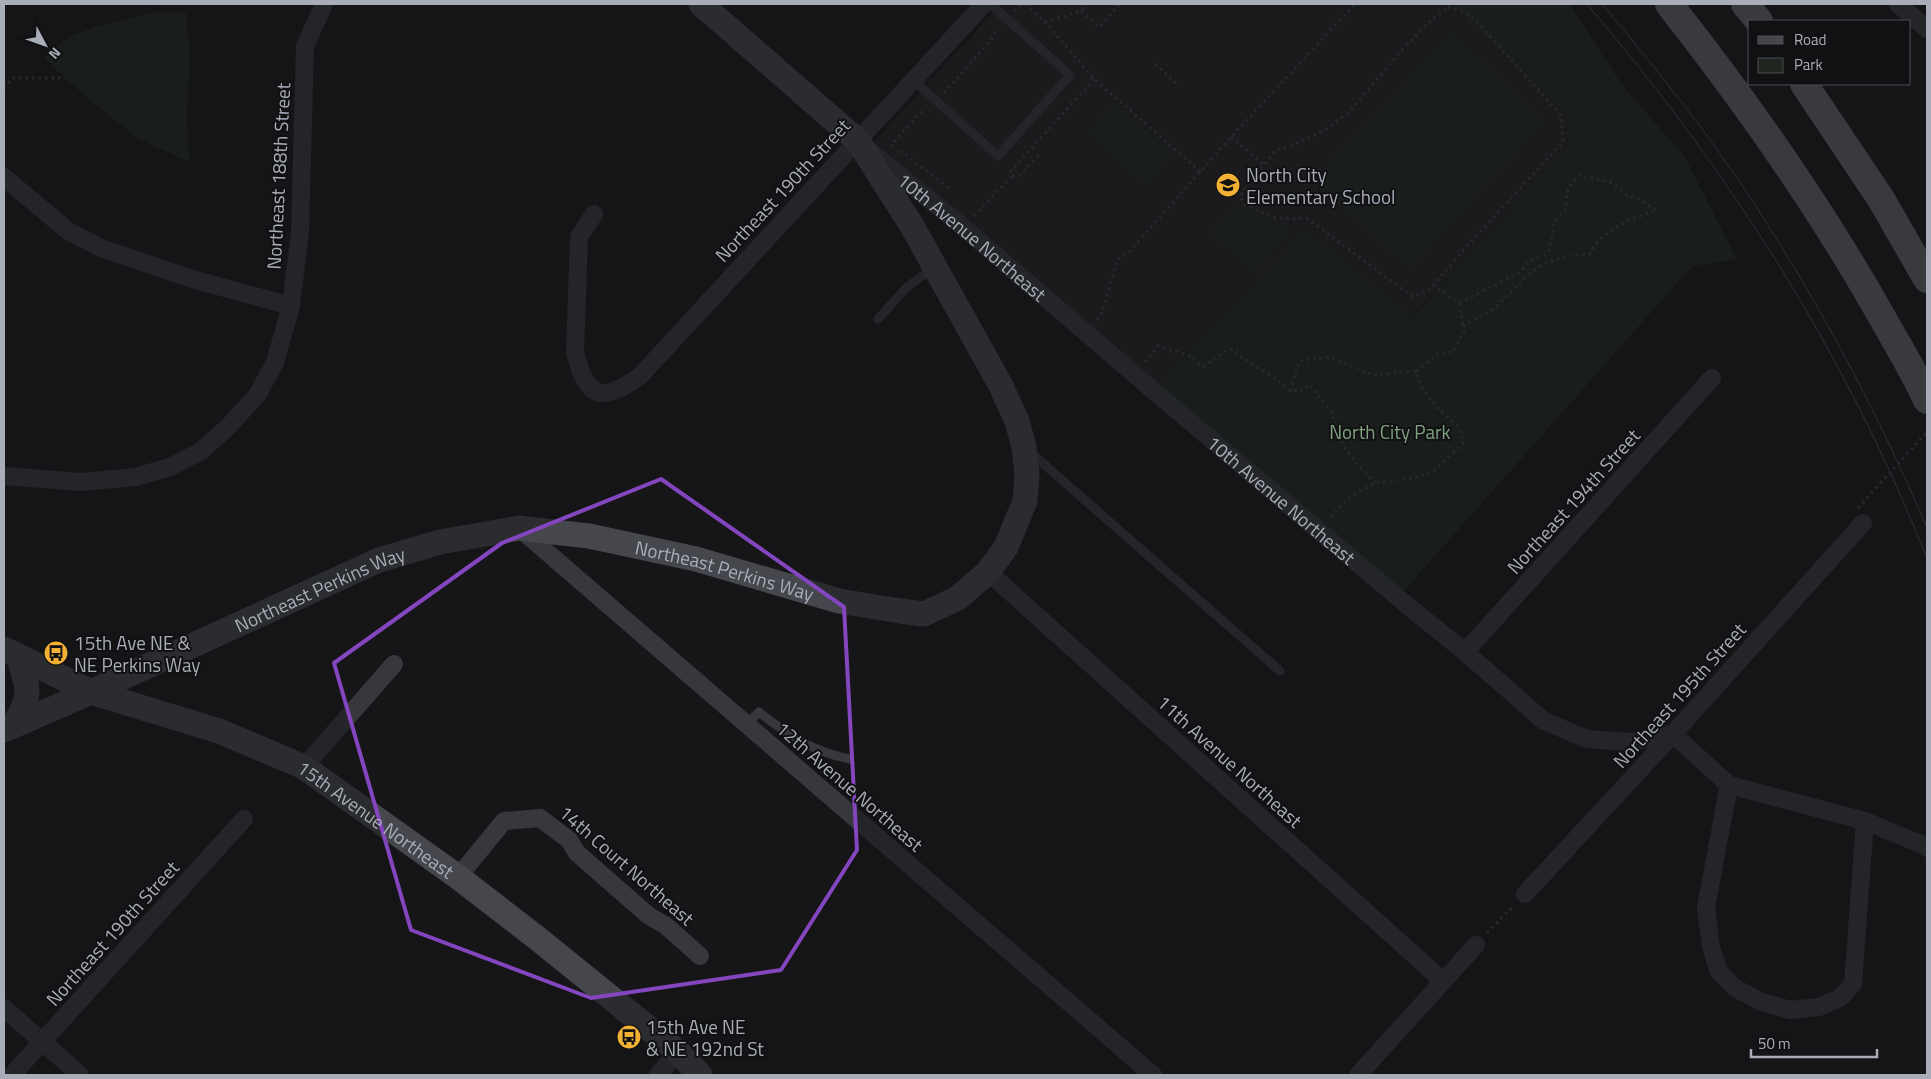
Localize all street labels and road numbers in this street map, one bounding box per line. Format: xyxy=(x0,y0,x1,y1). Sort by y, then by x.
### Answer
street label: Northeast 188th Street xyxy=(259,82,297,270)
street label: Northeast 190th Street xyxy=(708,111,857,268)
street label: 10th Avenue Northeast xyxy=(892,165,1054,308)
street label: Northeast 194th Street xyxy=(1500,422,1647,580)
street label: 10th Avenue Northeast xyxy=(1201,428,1363,571)
street label: Northeast Perkins Way xyxy=(633,532,818,607)
street label: Northeast Perkins Way xyxy=(229,539,408,639)
street label: Northeast 195th Street xyxy=(1606,616,1753,774)
street label: 11th Avenue Northeast xyxy=(1151,688,1309,834)
street label: 12th Avenue Northeast xyxy=(770,714,930,858)
street label: 15th Avenue Northeast xyxy=(292,753,461,885)
street label: 14th Court Northeast xyxy=(553,798,701,932)
street label: Northeast 190th Street xyxy=(39,854,186,1012)

